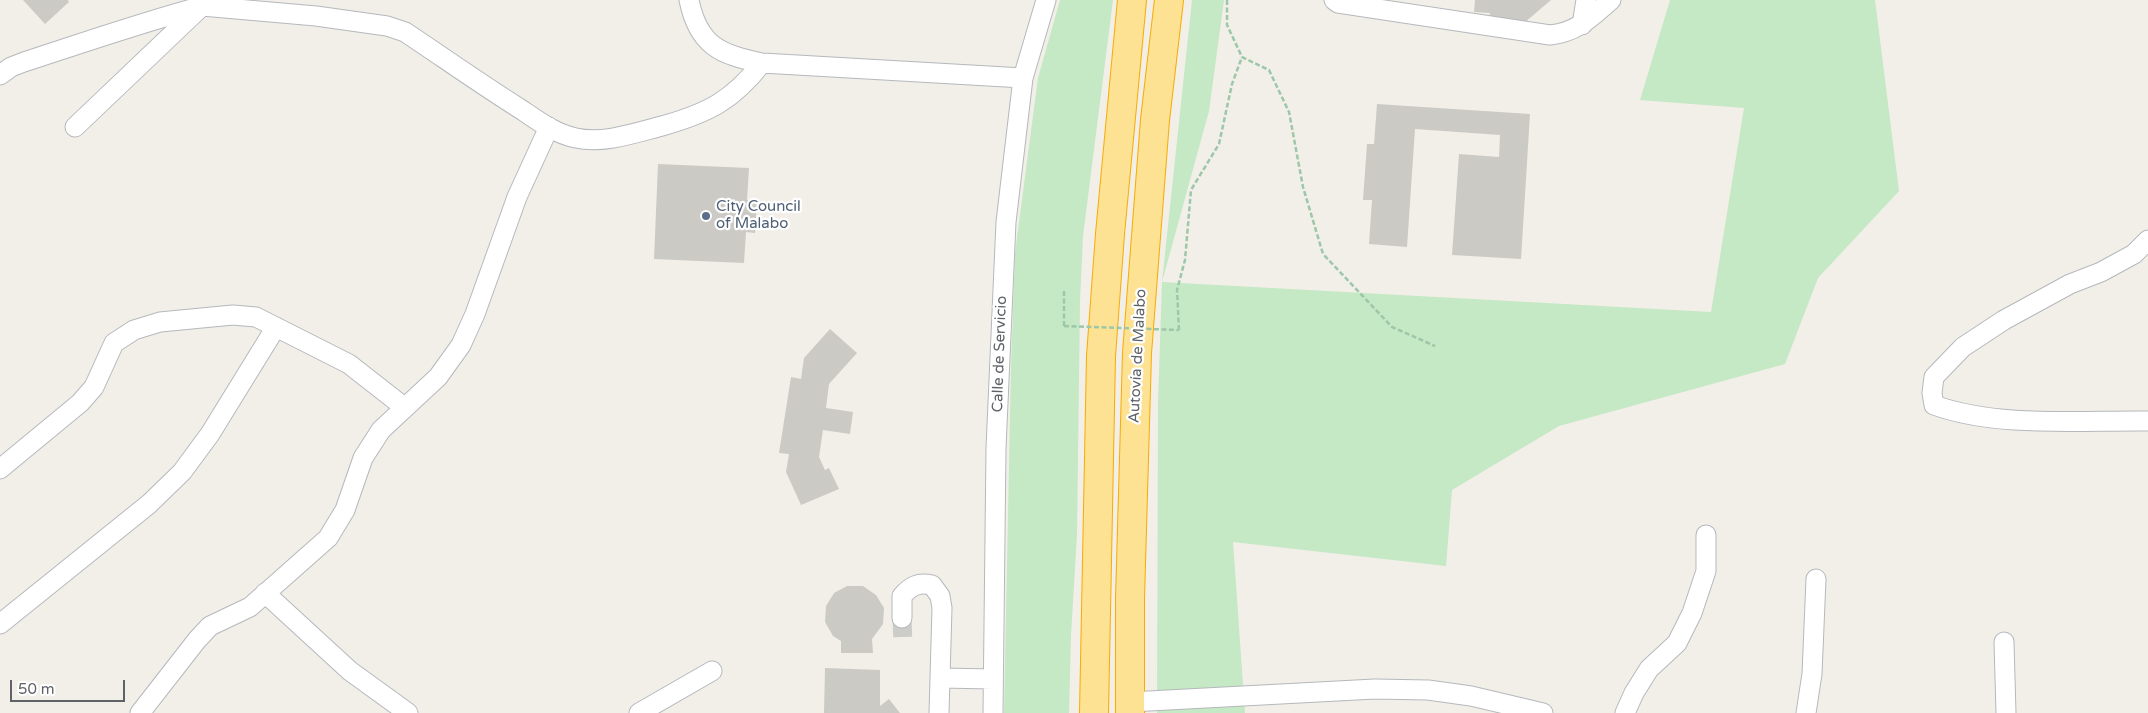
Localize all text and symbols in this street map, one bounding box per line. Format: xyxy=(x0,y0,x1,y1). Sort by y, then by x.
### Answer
place label: City Council of Malabo xyxy=(716,198,801,233)
marker: City Council of Malabo xyxy=(700,210,712,222)
street label: Autovía de Malabo xyxy=(1125,288,1151,424)
street label: Calle de Servicio xyxy=(989,295,1011,413)
scale bar xyxy=(12,670,128,702)
text: 50 m xyxy=(18,680,55,698)

